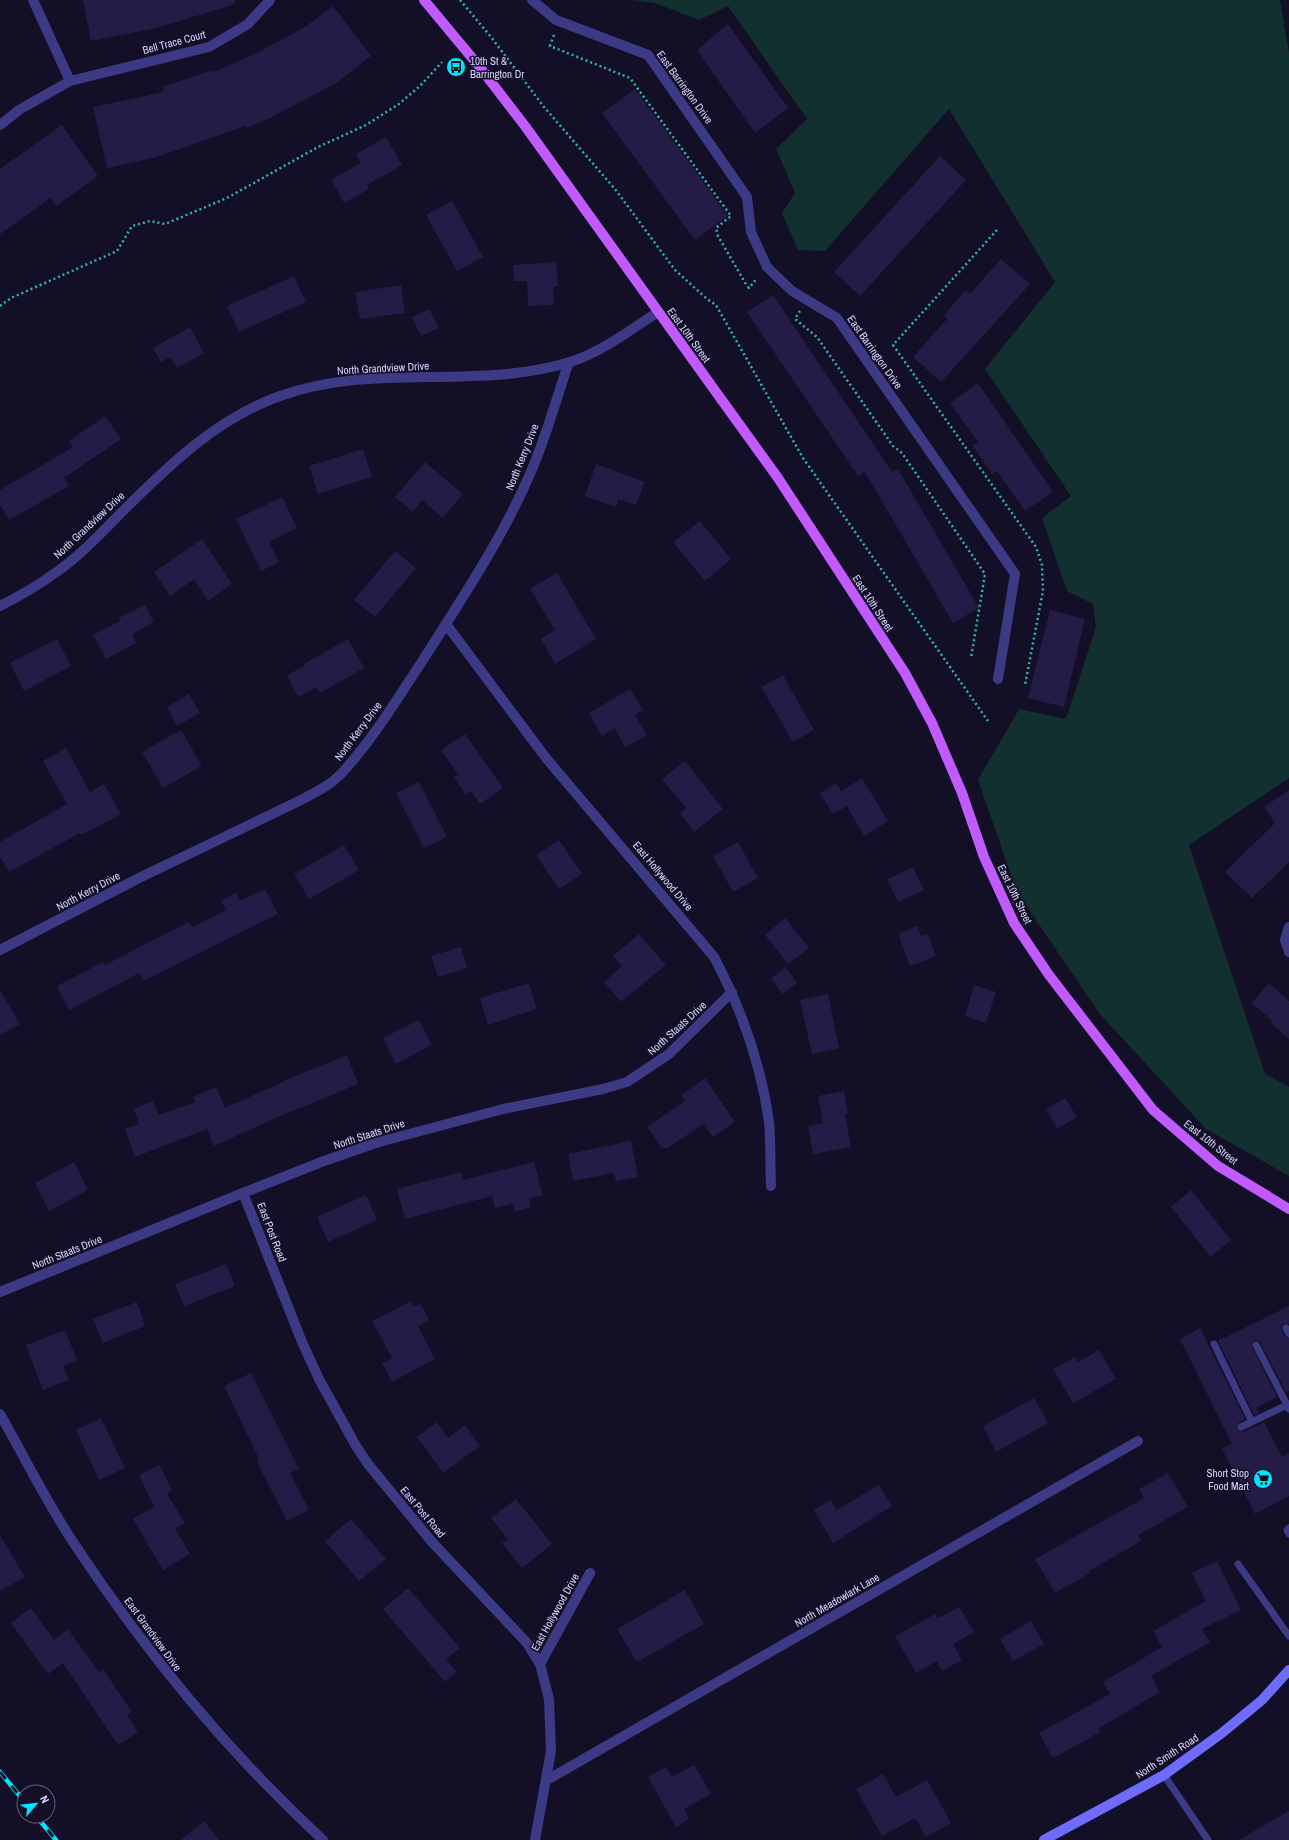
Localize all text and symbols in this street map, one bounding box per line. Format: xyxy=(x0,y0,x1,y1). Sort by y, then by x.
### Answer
street label: Bell Trace Court xyxy=(141,27,208,57)
street label: East Barrington Drive xyxy=(654,48,716,126)
place label: 10th St & Barrington Dr xyxy=(470,54,524,81)
bus stop icon: 10th St & Barrington Dr xyxy=(445,56,467,78)
street label: East 10th Street xyxy=(664,305,714,366)
street label: East Barrington Drive xyxy=(844,312,906,392)
street label: North Grandview Drive xyxy=(337,359,429,377)
street label: North Kerry Drive xyxy=(502,422,542,492)
street label: North Grandview Drive xyxy=(50,488,128,562)
street label: East 10th Street xyxy=(850,572,897,634)
street label: North Kerry Drive xyxy=(331,699,385,763)
street label: East Hollywood Drive xyxy=(630,838,696,914)
street label: East 10th Street xyxy=(995,862,1036,927)
street label: North Kerry Drive xyxy=(54,868,122,914)
street label: North Staats Drive xyxy=(645,998,709,1058)
street label: North Staats Drive xyxy=(332,1116,406,1152)
street label: East 10th Street xyxy=(1181,1117,1241,1168)
street label: East Post Road xyxy=(254,1200,290,1264)
street label: North Staats Drive xyxy=(30,1232,104,1272)
place label: Short Stop Food Mart xyxy=(1206,1466,1249,1493)
supermarket icon: Short Stop Food Mart xyxy=(1252,1468,1274,1490)
street label: East Post Road xyxy=(397,1483,449,1541)
street label: North Meadowlark Lane xyxy=(792,1570,882,1630)
street label: East Hollywood Drive xyxy=(528,1571,582,1653)
street label: East Grandview Drive xyxy=(121,1594,185,1674)
street label: North Smith Road xyxy=(1133,1730,1201,1782)
north arrow xyxy=(16,1784,56,1824)
text: N xyxy=(37,1793,53,1805)

